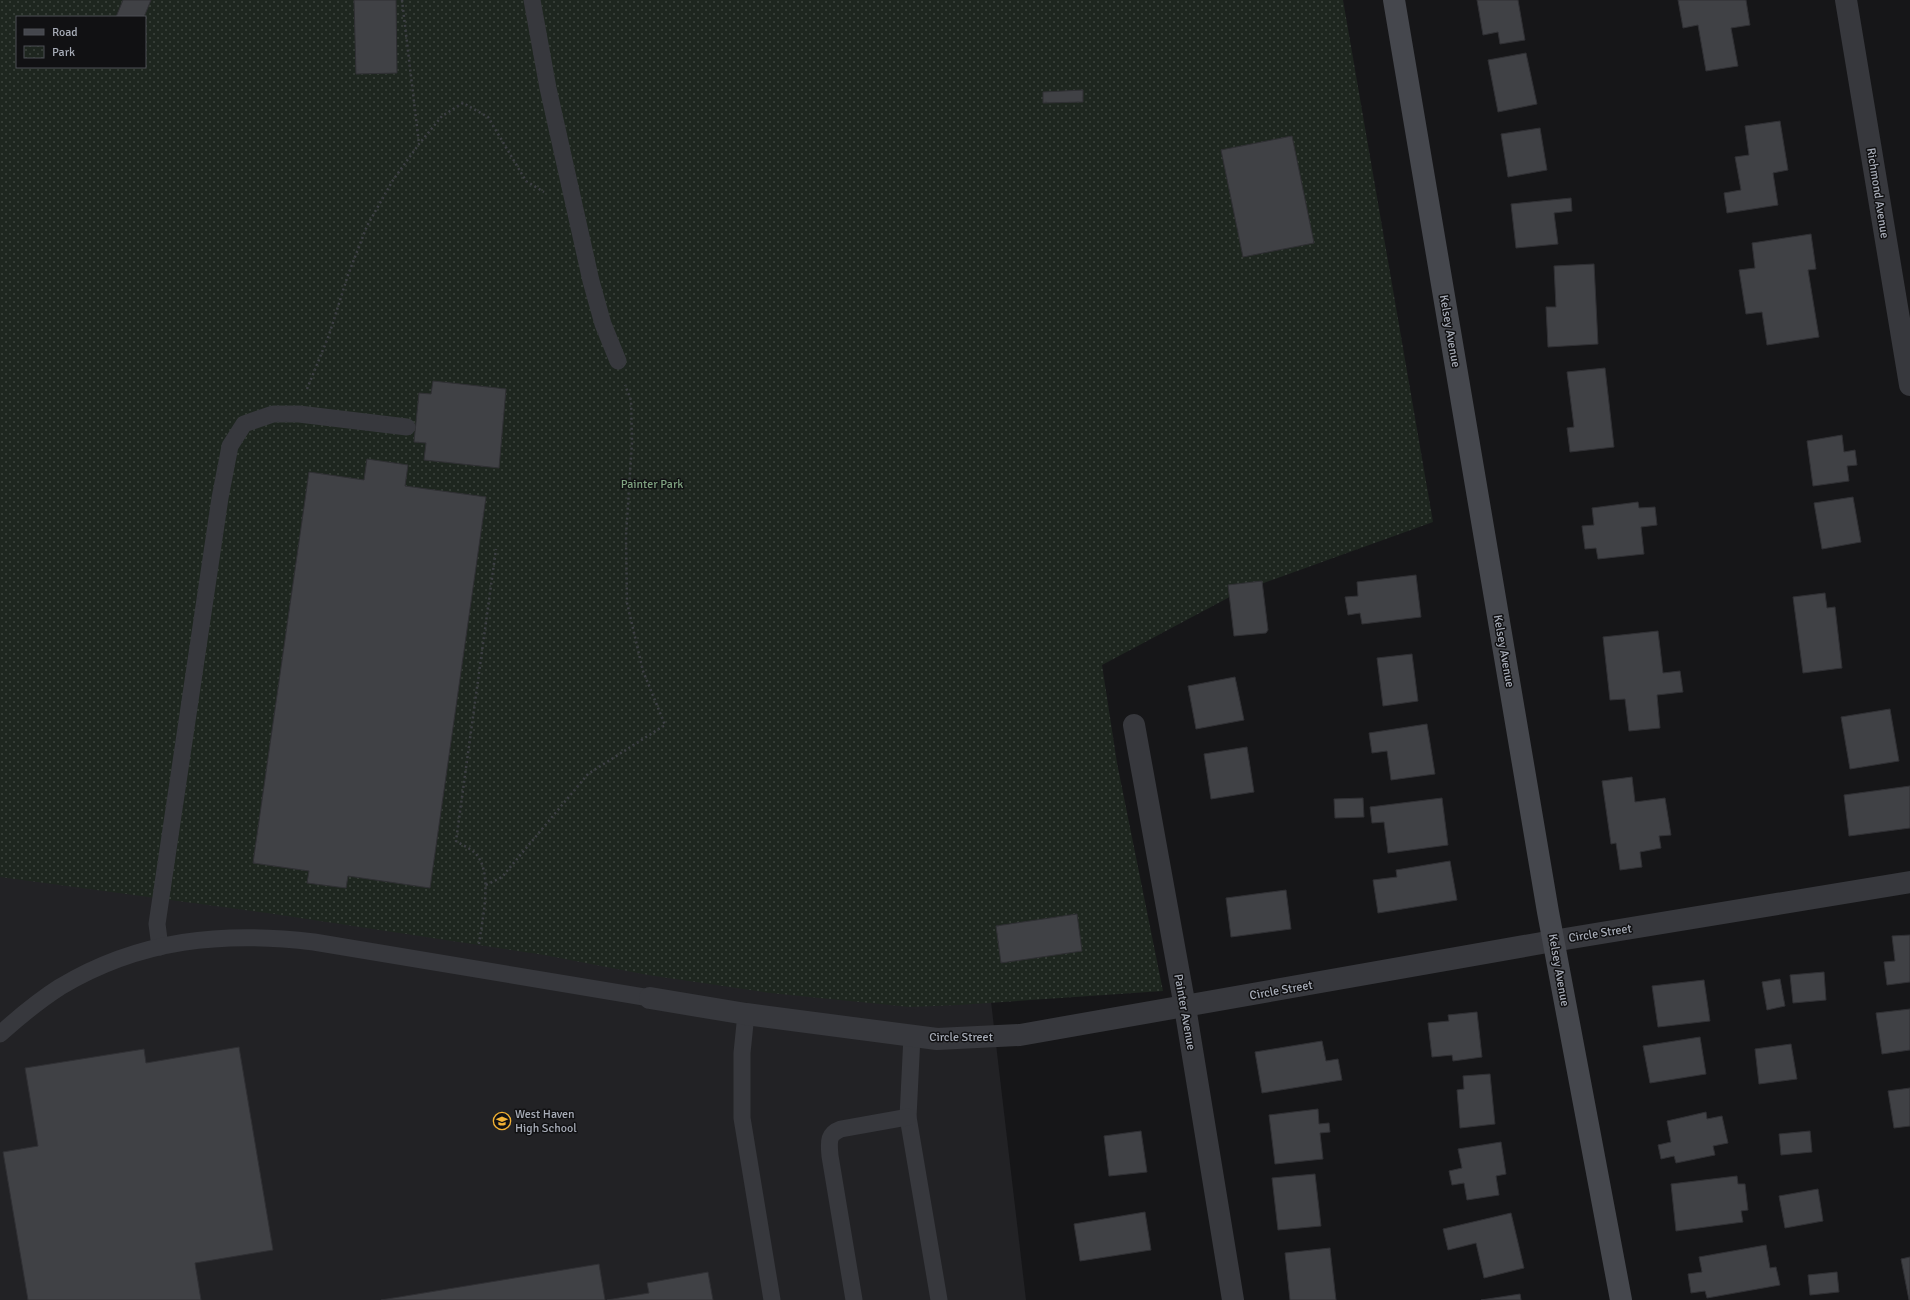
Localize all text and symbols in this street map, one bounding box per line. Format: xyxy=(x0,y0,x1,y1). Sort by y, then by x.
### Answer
legend xyxy=(16,16,146,68)
text: Road xyxy=(52,25,78,40)
text: Park xyxy=(52,45,75,60)
street label: Richmond Avenue xyxy=(1863,147,1892,239)
street label: Kelsey Avenue xyxy=(1436,294,1463,369)
park label: Painter Park xyxy=(621,477,683,492)
street label: Kelsey Avenue xyxy=(1490,614,1517,689)
street label: Circle Street xyxy=(1567,921,1633,946)
street label: Kelsey Avenue xyxy=(1545,933,1572,1008)
street label: Painter Avenue xyxy=(1170,973,1199,1051)
street label: Circle Street xyxy=(1248,978,1314,1003)
street label: Circle Street xyxy=(929,1030,993,1045)
place label: West Haven High School xyxy=(515,1107,577,1136)
school or university icon: West Haven High School xyxy=(492,1111,512,1131)

